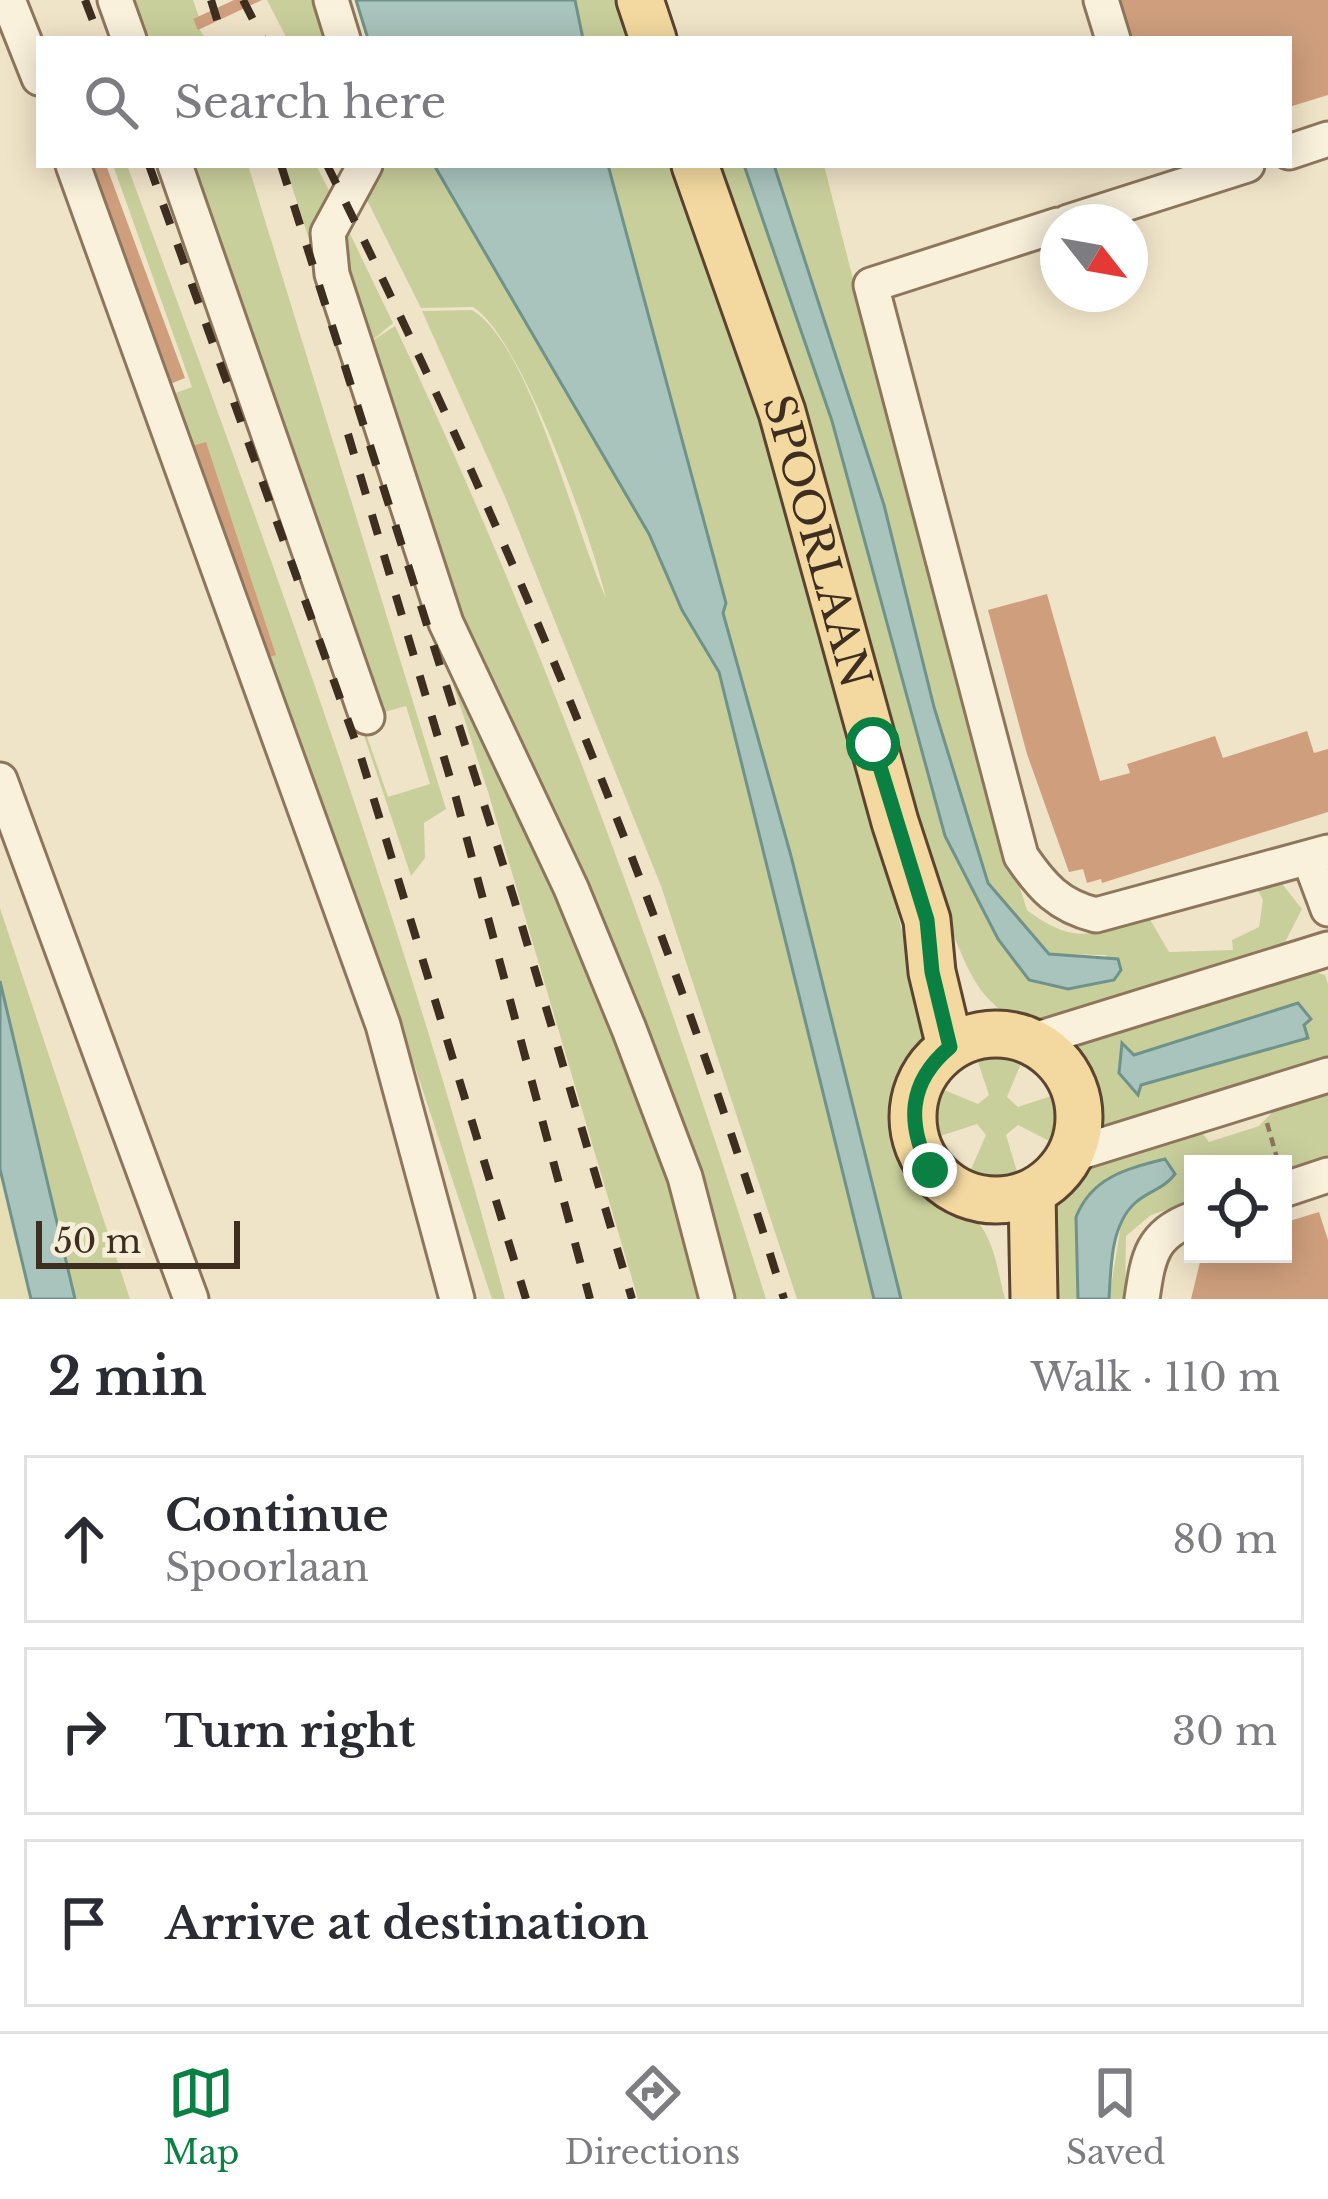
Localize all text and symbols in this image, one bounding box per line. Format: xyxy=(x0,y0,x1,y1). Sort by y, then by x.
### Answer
search box xyxy=(36,36,1292,168)
icon: search xyxy=(78,69,144,135)
text: Search here xyxy=(174,74,446,130)
north arrow xyxy=(1040,204,1148,312)
street label: SPOORLAAN xyxy=(752,388,883,693)
route start xyxy=(846,717,900,771)
route end xyxy=(903,1143,957,1197)
map controls xyxy=(1184,1155,1292,1263)
button: locate xyxy=(1184,1155,1292,1263)
scale bar xyxy=(36,1215,240,1268)
text: 50 m xyxy=(54,1221,141,1262)
text: 2 min xyxy=(48,1346,207,1409)
text: Walk · 110 m xyxy=(1031,1353,1280,1402)
text: Continue xyxy=(165,1487,389,1543)
icon: ahead xyxy=(51,1506,117,1572)
text: 80 m xyxy=(1172,1515,1277,1564)
text: Spoorlaan xyxy=(165,1543,369,1592)
icon: right xyxy=(51,1698,117,1764)
text: Turn right xyxy=(165,1703,415,1759)
text: 30 m xyxy=(1172,1707,1277,1756)
icon: arrive xyxy=(51,1890,117,1956)
text: Arrive at destination xyxy=(165,1895,649,1951)
tab: Map xyxy=(163,2060,239,2173)
tab: Directions xyxy=(565,2060,740,2173)
tab: Saved xyxy=(1066,2060,1165,2173)

